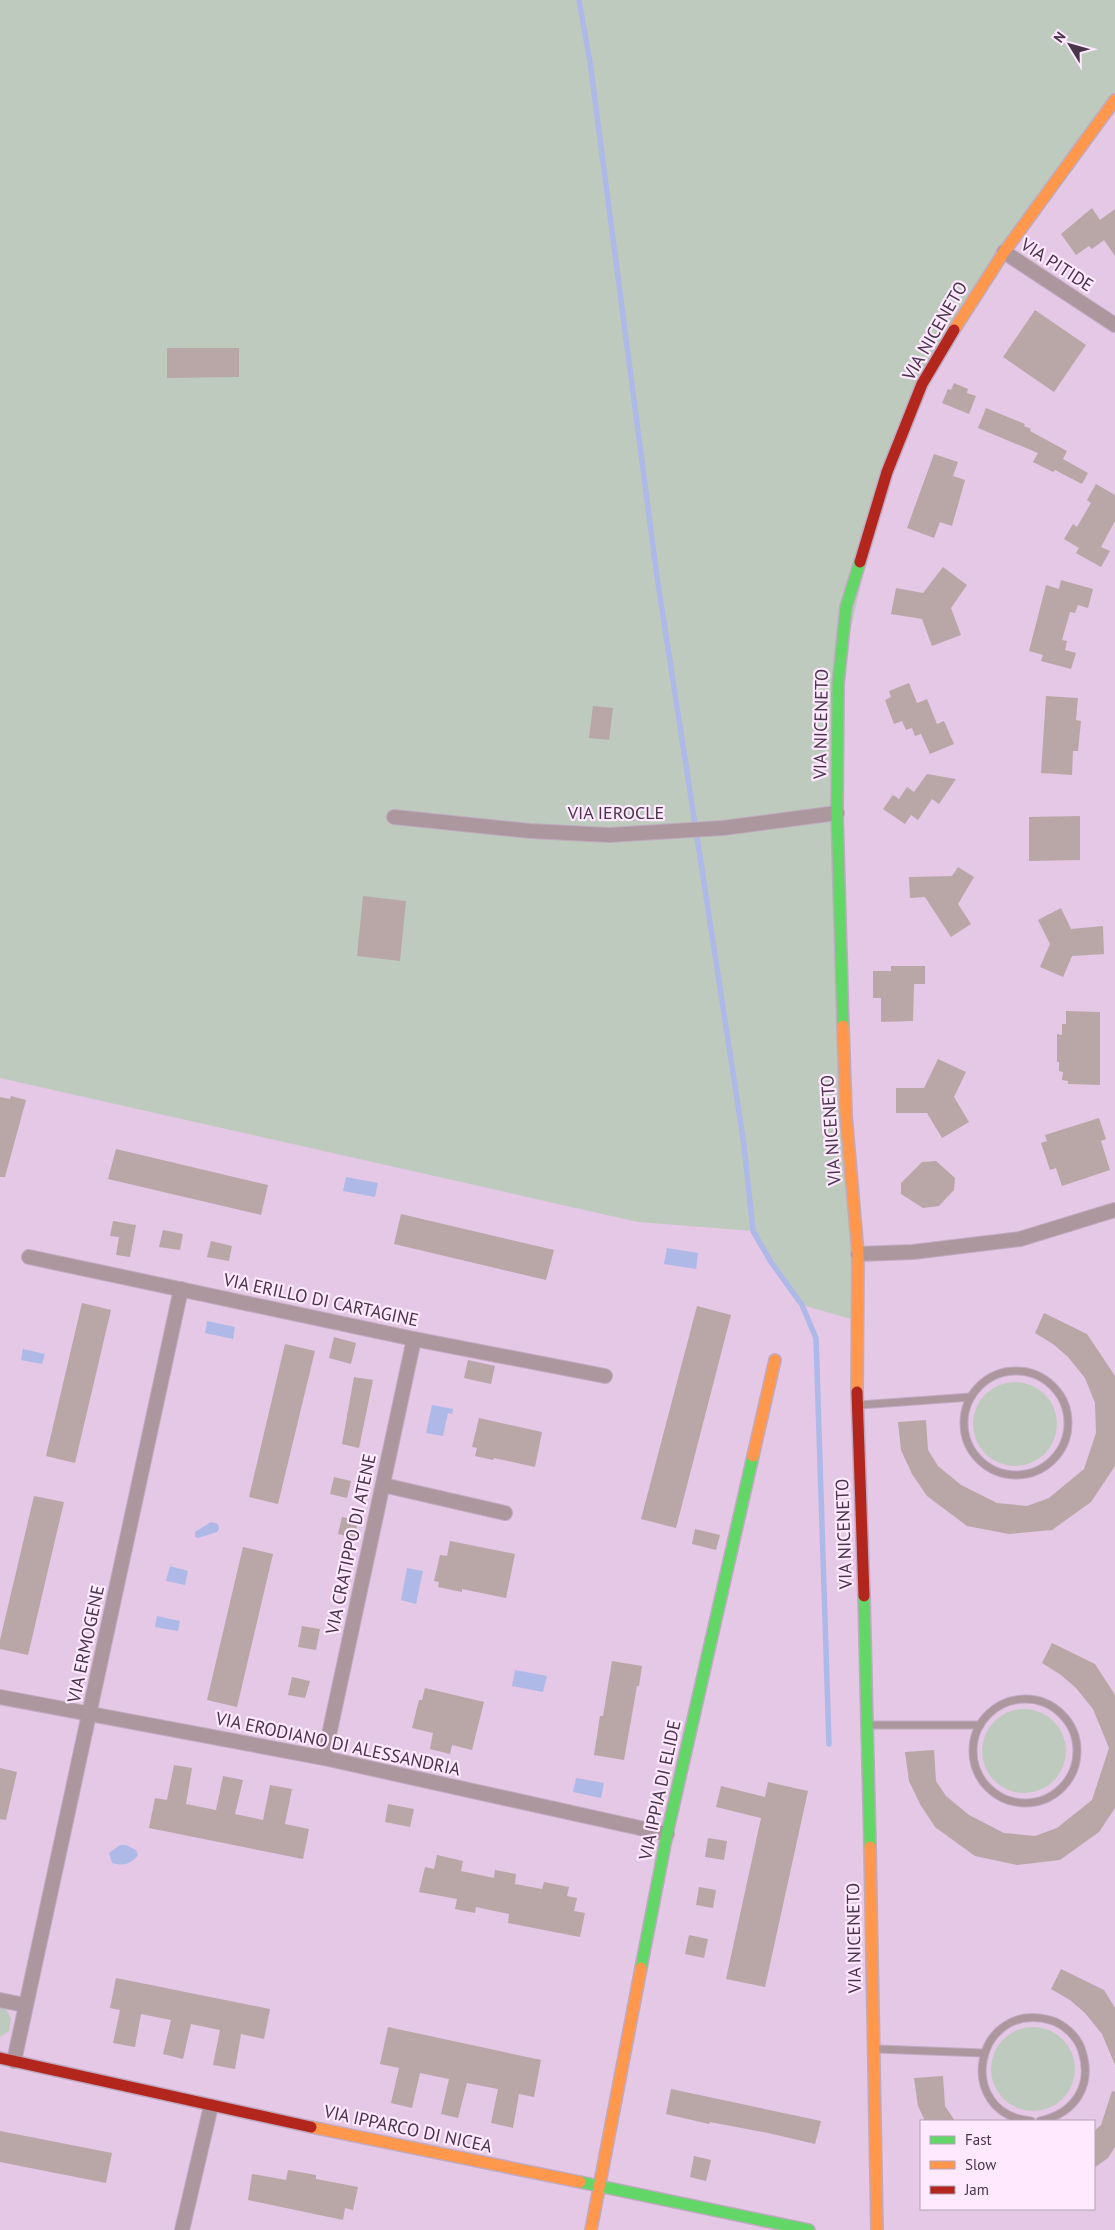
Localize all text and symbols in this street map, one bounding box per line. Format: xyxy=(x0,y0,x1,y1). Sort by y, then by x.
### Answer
north arrow xyxy=(1045,20,1095,70)
text: N xyxy=(1050,28,1070,46)
street label: VIA PITIDE xyxy=(1016,232,1098,297)
street label: VIA NICENETO xyxy=(896,277,972,385)
street label: VIA NICENETO xyxy=(808,669,833,780)
street label: VIA IEROCLE xyxy=(567,801,664,824)
street label: VIA NICENETO xyxy=(815,1074,846,1187)
street label: VIA ERILLO DI CARTAGINE xyxy=(221,1267,421,1331)
street label: VIA CRATIPPO DI ATENE xyxy=(320,1452,381,1637)
street label: VIA NICENETO xyxy=(830,1478,857,1591)
street label: VIA ERMOGENE xyxy=(62,1583,109,1706)
street label: VIA ERODIANO DI ALESSANDRIA xyxy=(213,1706,463,1781)
street label: VIA IPPIA DI ELIDE xyxy=(633,1718,686,1863)
street label: VIA NICENETO xyxy=(841,1883,866,1994)
street label: VIA IPPARCO DI NICEA xyxy=(321,2099,495,2158)
legend xyxy=(920,2120,1095,2210)
text: Fast xyxy=(965,2130,992,2149)
text: Slow xyxy=(965,2155,996,2174)
text: Jam xyxy=(964,2180,989,2199)

